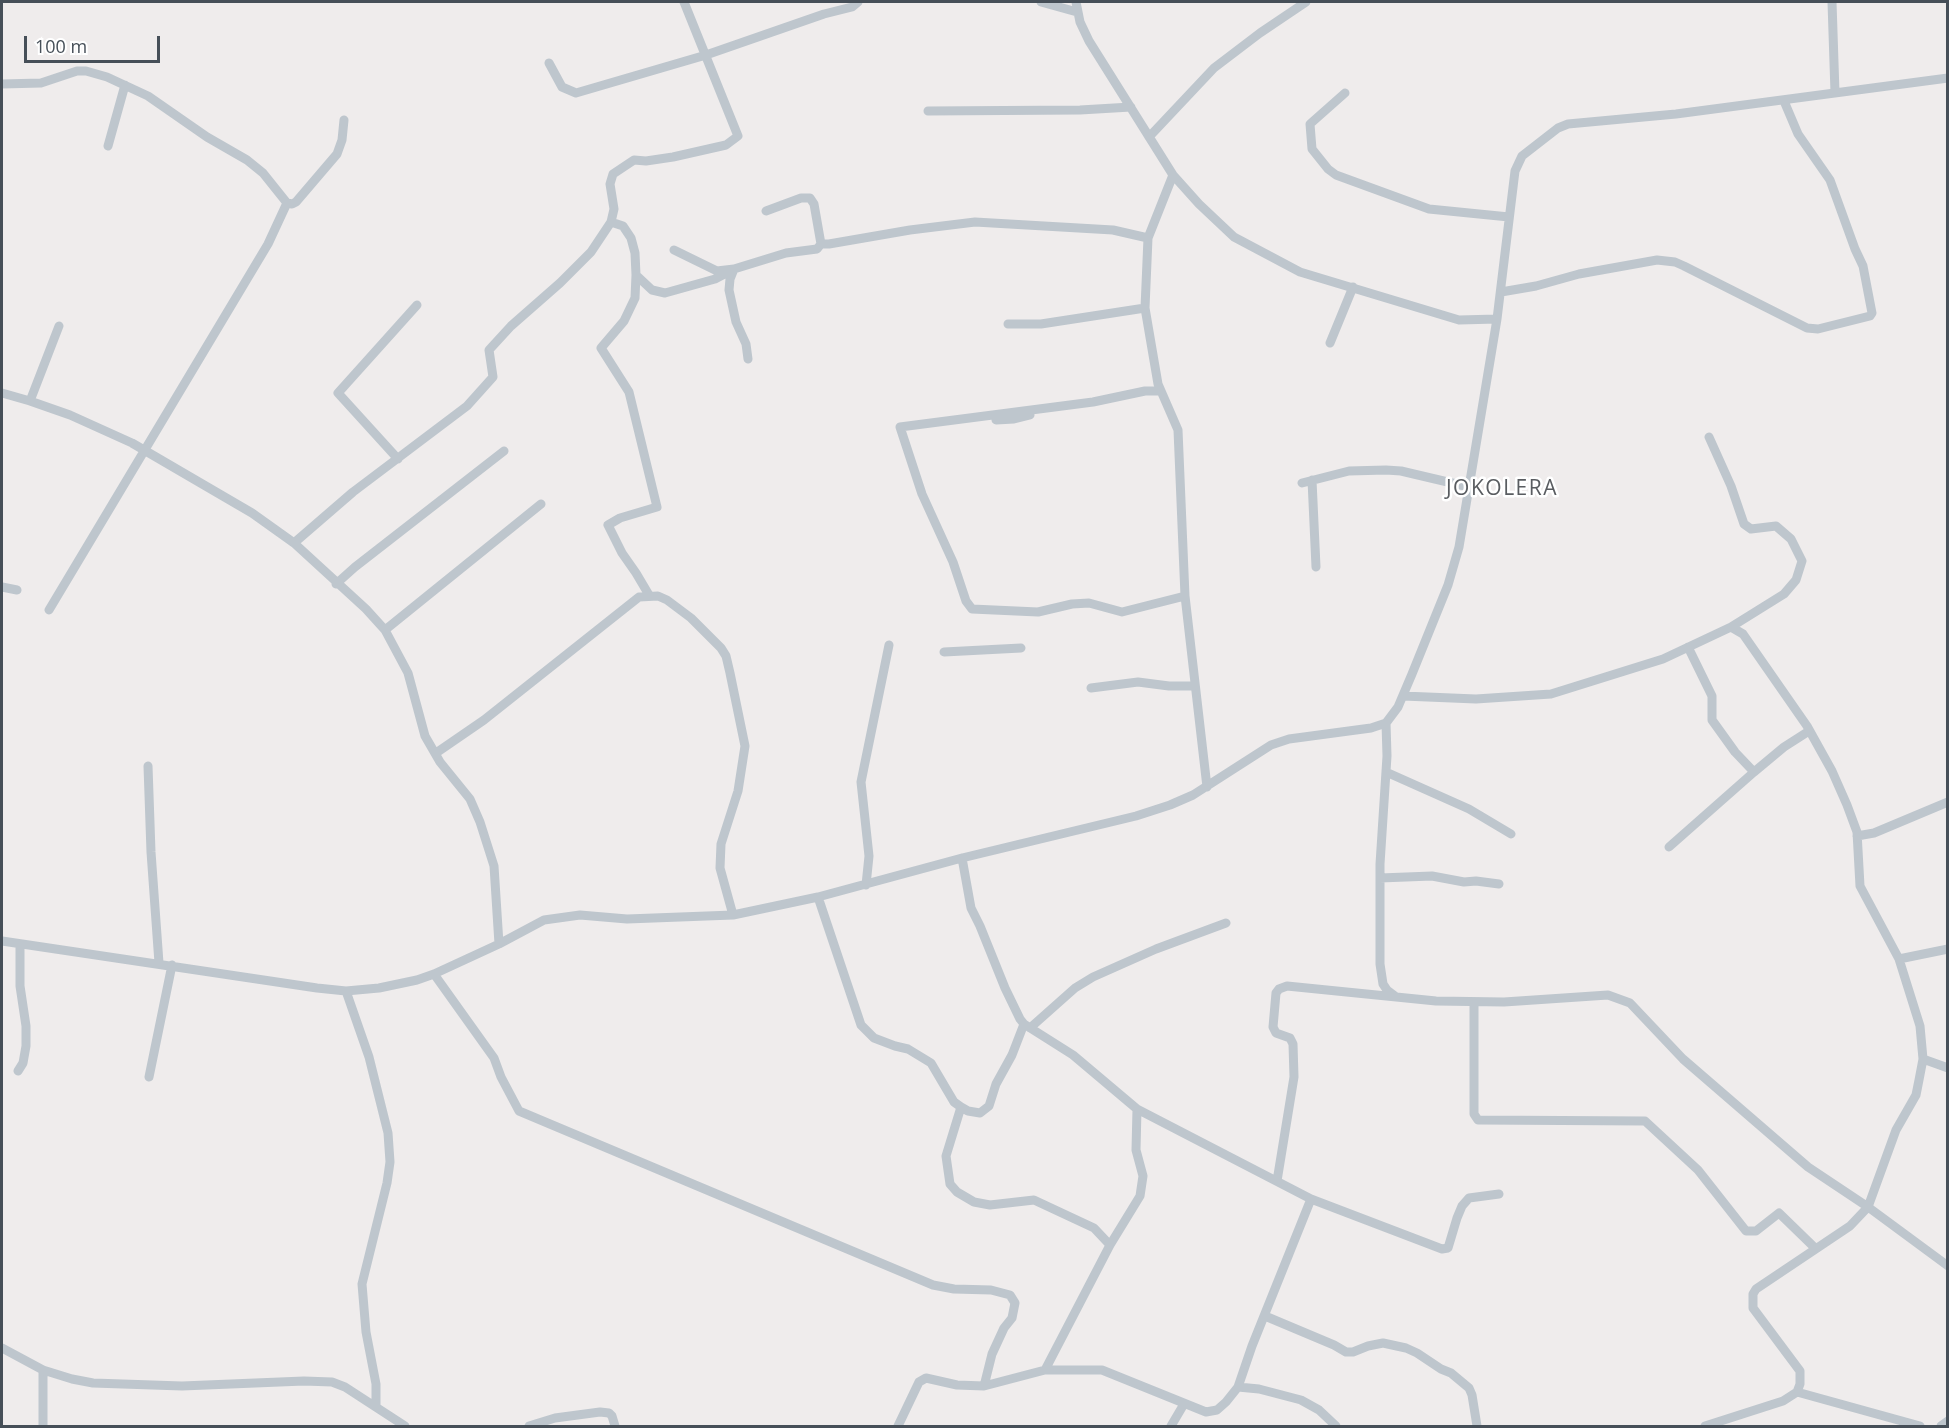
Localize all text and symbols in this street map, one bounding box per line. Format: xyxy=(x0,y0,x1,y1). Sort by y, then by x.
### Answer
scale bar xyxy=(27,24,164,62)
text: 100 m xyxy=(35,34,87,58)
district label: JOKOLERA xyxy=(1446,476,1558,502)

